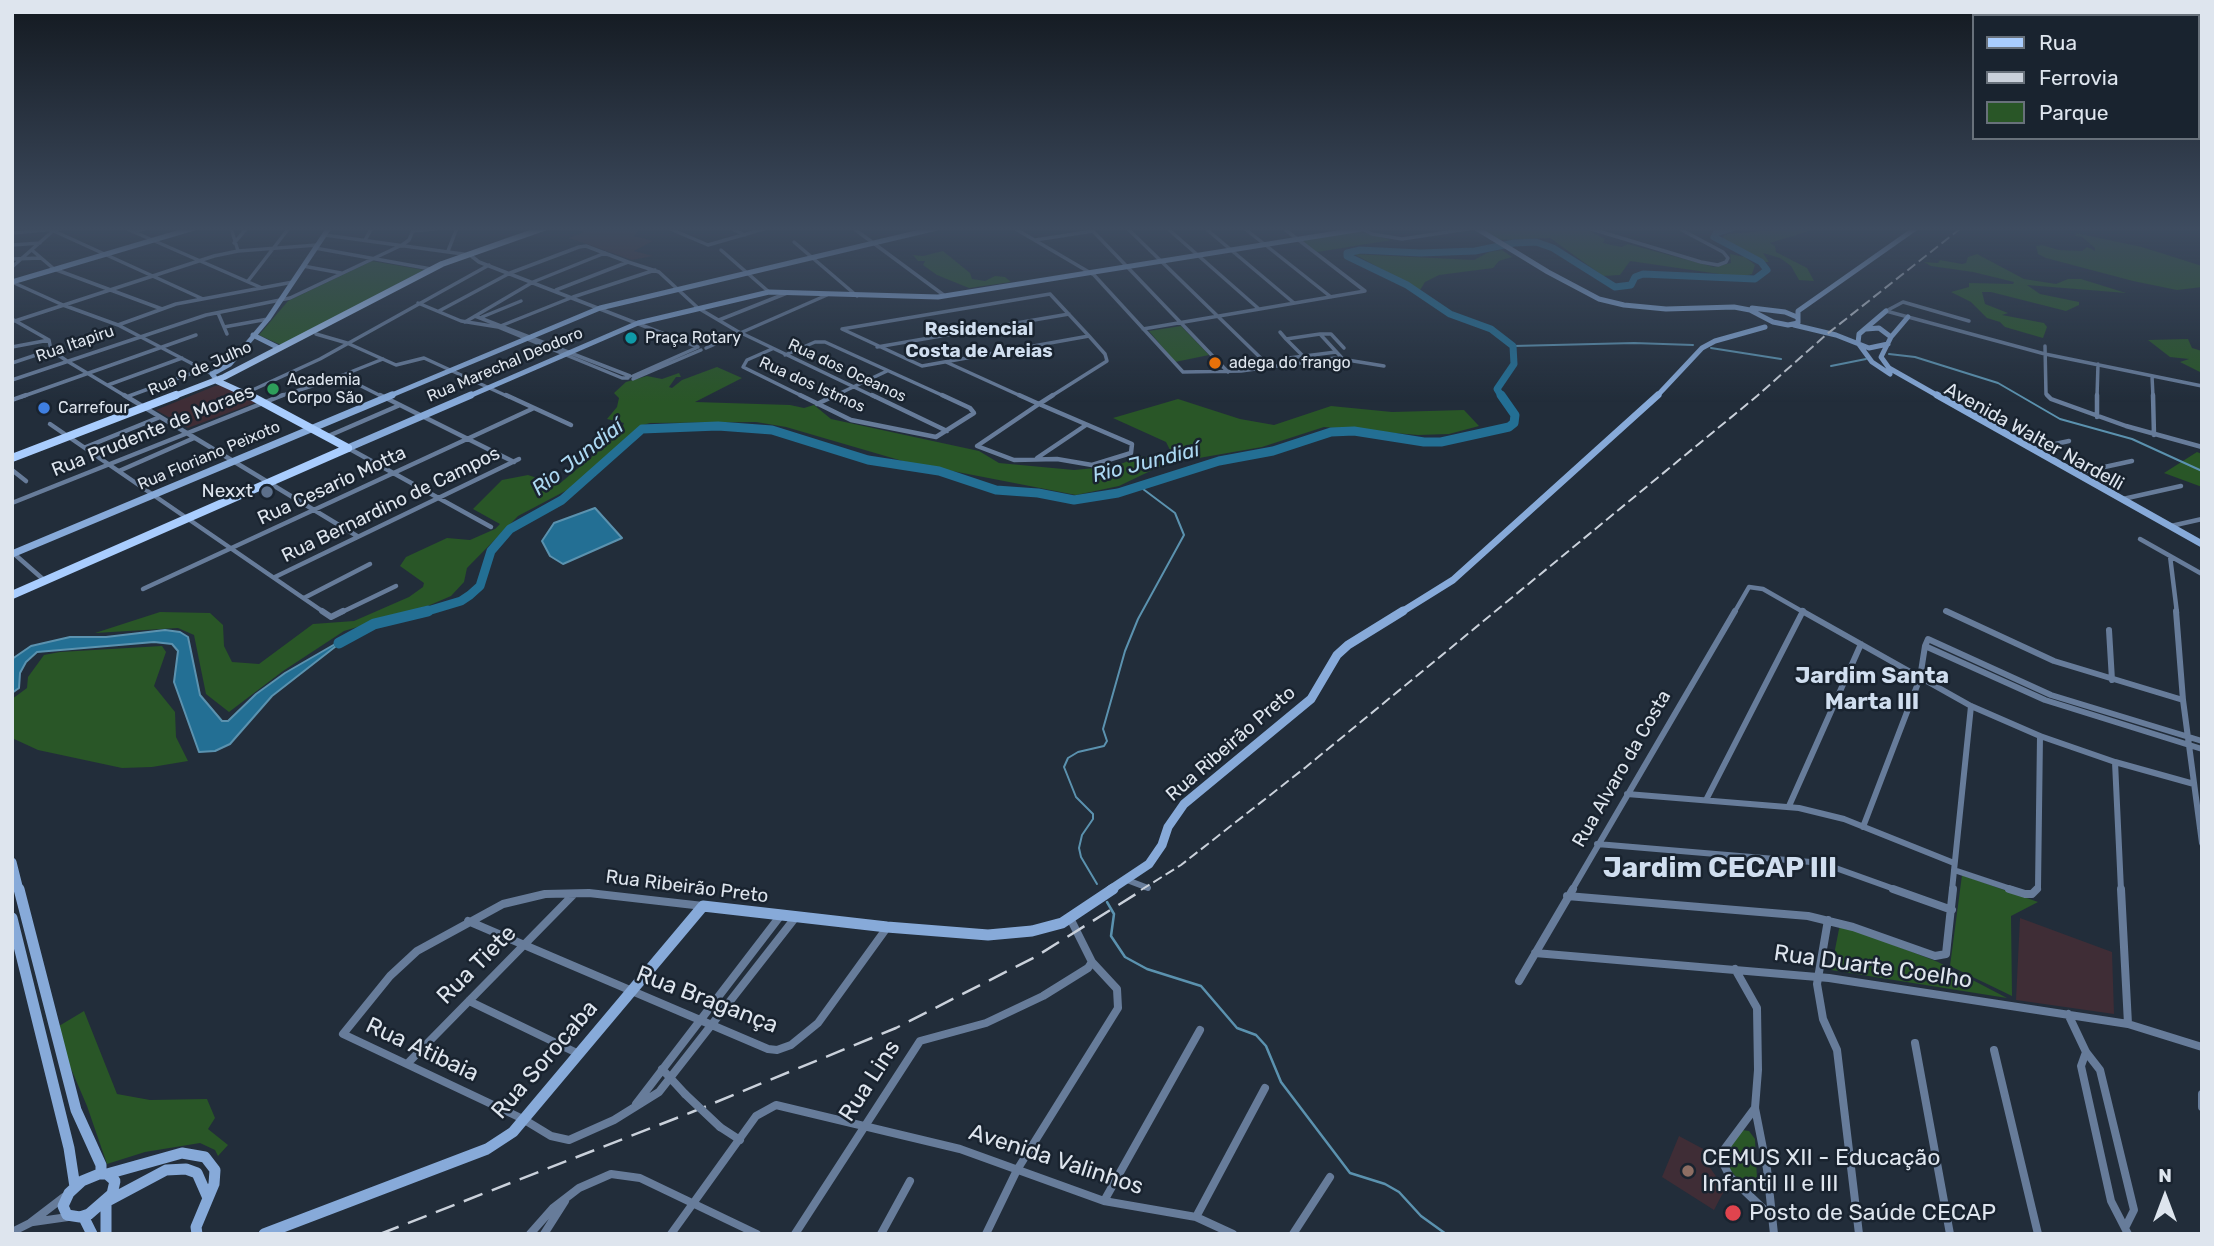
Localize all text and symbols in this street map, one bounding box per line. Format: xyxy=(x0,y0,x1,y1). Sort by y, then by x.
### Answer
legend xyxy=(1972,14,2200,140)
text: Rua xyxy=(2039,30,2077,55)
text: Ferrovia xyxy=(2039,65,2119,90)
text: Parque xyxy=(2039,100,2109,125)
district label: Residencial Costa de Areias xyxy=(905,319,1053,363)
street label: Rua Itapiru xyxy=(33,322,117,366)
street label: Rua Marechal Deodoro xyxy=(424,323,586,407)
place label: Praça Rotary xyxy=(645,328,741,348)
marker: Praça Rotary xyxy=(623,330,639,346)
street label: Rua dos Oceanos xyxy=(785,335,909,407)
street label: Rua 9 de Julho xyxy=(145,338,255,400)
street label: Rua dos Istmos xyxy=(756,353,868,417)
place label: adega do frango xyxy=(1229,353,1351,373)
marker: adega do frango xyxy=(1207,355,1223,371)
place label: Academia Corpo São xyxy=(287,370,364,408)
street label: Avenida Walter Nardelli xyxy=(1940,378,2128,496)
street label: Rua Prudente de Moraes xyxy=(48,380,258,482)
marker: Academia Corpo São xyxy=(265,381,281,397)
place label: Carrefour xyxy=(58,398,129,418)
marker: Carrefour xyxy=(36,400,52,416)
water label: Rio Jundiaí xyxy=(527,414,629,502)
street label: Rua Floriano Peixoto xyxy=(135,417,283,495)
water label: Rio Jundiaí xyxy=(1090,438,1202,488)
street label: Rua Cesario Motta xyxy=(254,442,410,530)
street label: Rua Bernardino de Campos xyxy=(278,442,504,568)
place label: Nexxt xyxy=(201,481,253,503)
marker: Nexxt xyxy=(259,484,275,500)
district label: Jardim Santa Marta III xyxy=(1795,662,1949,716)
street label: Rua Ribeirão Preto xyxy=(1162,682,1300,806)
street label: Rua Alvaro da Costa xyxy=(1568,687,1676,851)
district label: Jardim CECAP III xyxy=(1603,852,1837,886)
street label: Rua Ribeirão Preto xyxy=(604,866,770,908)
street label: Rua Tiete xyxy=(432,920,522,1010)
street label: Rua Duarte Coelho xyxy=(1772,939,1974,995)
street label: Rua Bragança xyxy=(632,960,782,1040)
street label: Rua Sorocaba xyxy=(486,995,604,1125)
street label: Rua Atibaia xyxy=(361,1012,483,1088)
street label: Rua Lins xyxy=(834,1035,906,1127)
street label: Avenida Valinhos xyxy=(965,1119,1147,1201)
place label: CEMUS XII - Educação Infantil II e III xyxy=(1702,1144,1940,1198)
north arrow xyxy=(2130,1162,2200,1232)
marker: CEMUS XII - Educação Infantil II e III xyxy=(1680,1163,1696,1179)
text: N xyxy=(2158,1164,2172,1187)
place label: Posto de Saúde CECAP xyxy=(1749,1199,1996,1227)
marker: Posto de Saúde CECAP xyxy=(1723,1203,1743,1223)

